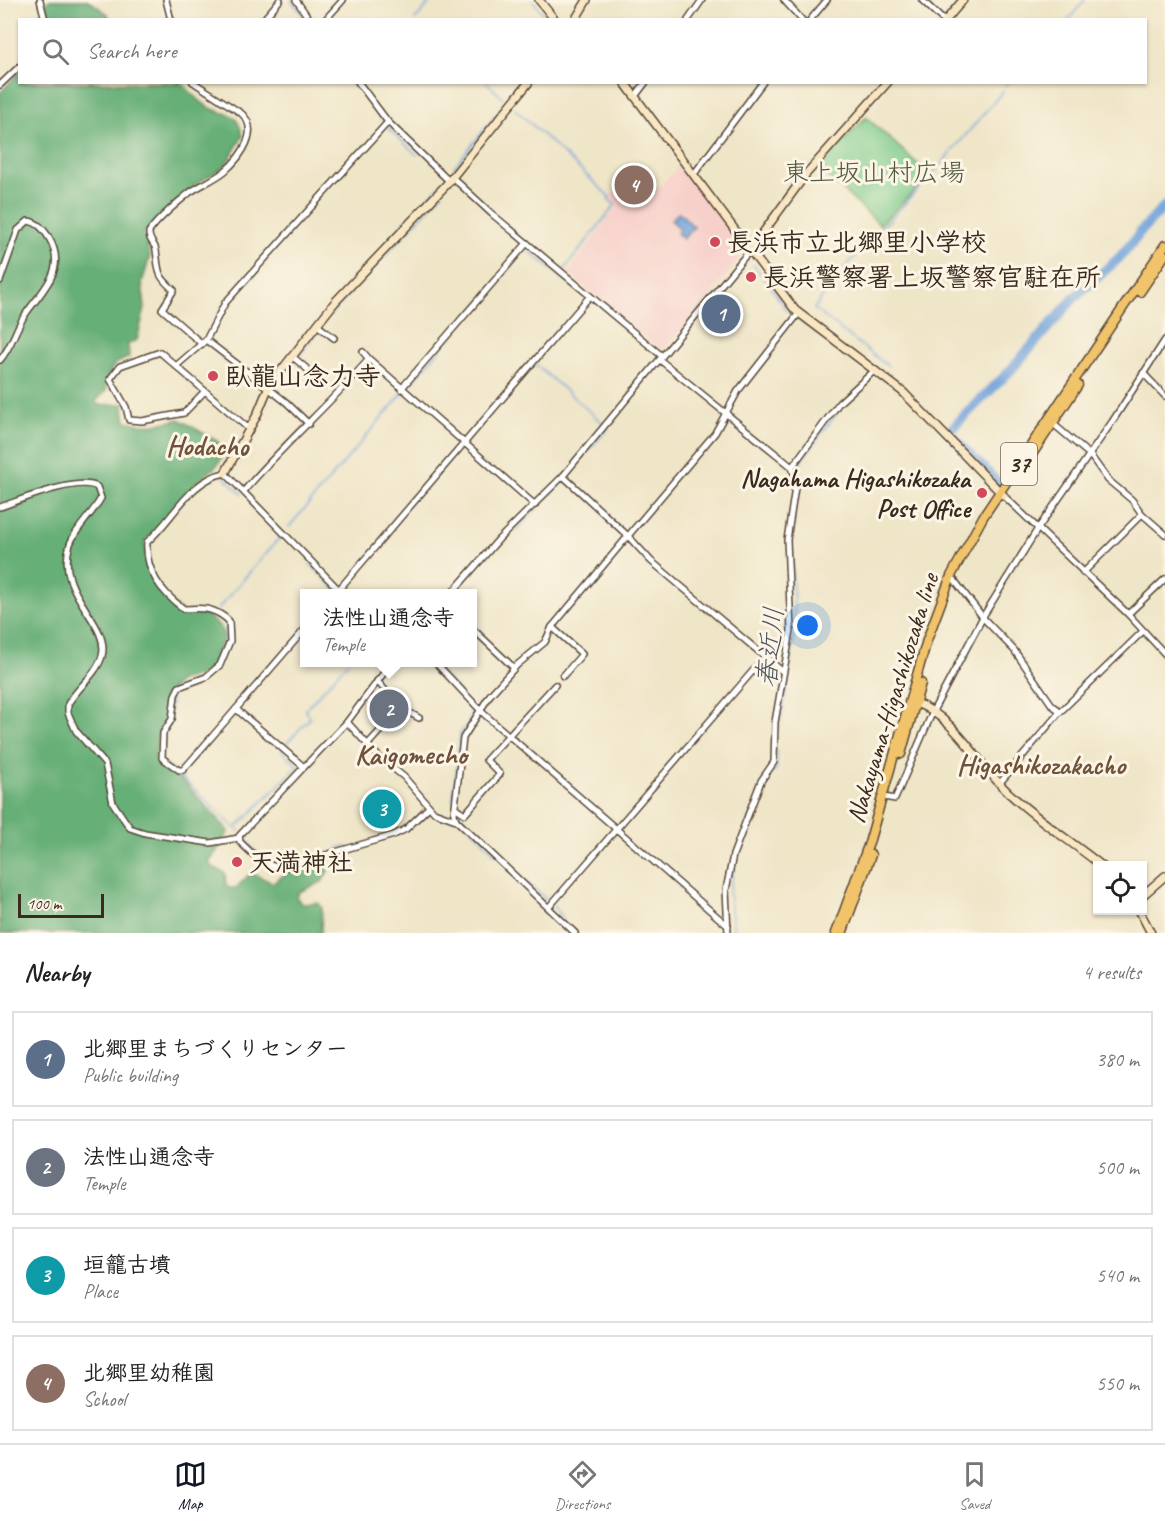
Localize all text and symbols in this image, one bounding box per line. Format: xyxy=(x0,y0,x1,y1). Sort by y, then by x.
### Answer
search box xyxy=(18,18,1147,84)
icon: search xyxy=(39,35,72,68)
text: Search here xyxy=(87,37,177,65)
park label: 東上坂山村広場 xyxy=(783,156,965,189)
pin: 4 xyxy=(614,162,654,207)
place label: 長浜市立北郷里小学校 xyxy=(727,226,987,259)
marker: 長浜市立北郷里小学校 xyxy=(708,235,722,249)
place label: 長浜警察署上坂警察官駐在所 xyxy=(763,261,1101,294)
marker: 長浜警察署上坂警察官駐在所 xyxy=(744,270,758,284)
pin: 1 xyxy=(702,292,740,336)
place label: 臥龍山念力寺 xyxy=(225,360,381,393)
marker: 臥龍山念力寺 xyxy=(206,369,220,383)
district label: Hodacho xyxy=(166,428,250,463)
road number: 37 xyxy=(1001,443,1037,485)
place label: Nagahama Higashikozaka Post Office xyxy=(740,462,972,525)
marker: Nagahama Higashikozaka Post Office xyxy=(975,486,989,500)
street label: Nakayama-Higashikozaka line xyxy=(839,568,947,827)
popup xyxy=(300,589,477,667)
text: 法性山通念寺 xyxy=(322,604,455,632)
water label: 春近川 xyxy=(749,605,791,689)
your location xyxy=(793,611,822,640)
text: Temple xyxy=(322,632,365,657)
pin: 2 xyxy=(370,686,408,732)
district label: Kaigomecho xyxy=(355,737,470,772)
district label: Higashikozakacho xyxy=(957,747,1127,782)
pin: 3 xyxy=(362,786,401,832)
place label: 天満神社 xyxy=(249,846,353,879)
marker: 天満神社 xyxy=(230,855,244,869)
map controls xyxy=(1093,861,1147,915)
button: locate xyxy=(1093,861,1147,915)
scale bar xyxy=(18,891,104,918)
text: 100 m xyxy=(27,894,61,914)
text: Nearby xyxy=(24,956,89,989)
text: 4 results xyxy=(1082,960,1141,985)
text: 北郷里まちづくりセンター xyxy=(83,1035,348,1063)
text: 1 xyxy=(41,1047,50,1072)
text: 380 m xyxy=(1096,1047,1139,1072)
text: Public building xyxy=(83,1063,178,1088)
text: 法性山通念寺 xyxy=(83,1143,215,1171)
text: 2 xyxy=(41,1155,50,1180)
text: 500 m xyxy=(1096,1155,1139,1180)
text: Temple xyxy=(83,1171,126,1196)
text: 垣籠古墳 xyxy=(83,1251,171,1279)
text: 3 xyxy=(41,1263,50,1288)
text: 540 m xyxy=(1096,1263,1139,1288)
text: Place xyxy=(83,1279,118,1304)
text: 北郷里幼稚園 xyxy=(83,1359,215,1387)
text: 4 xyxy=(41,1371,50,1396)
text: 550 m xyxy=(1096,1371,1139,1396)
text: School xyxy=(83,1387,126,1412)
tab: Map xyxy=(174,1458,207,1514)
tab: Directions xyxy=(555,1458,610,1514)
tab: Saved xyxy=(958,1458,991,1514)

